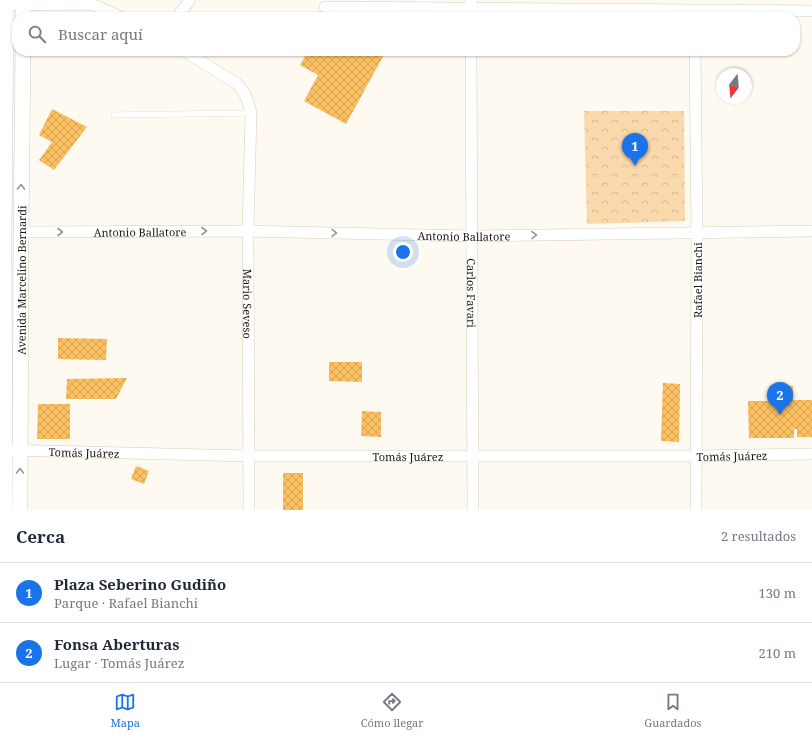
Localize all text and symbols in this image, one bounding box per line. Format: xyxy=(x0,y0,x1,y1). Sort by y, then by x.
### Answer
search box xyxy=(12,12,800,56)
icon: search xyxy=(26,23,48,45)
text: Buscar aquí xyxy=(58,24,143,44)
north arrow xyxy=(716,68,752,104)
pin: 1 xyxy=(622,133,648,166)
one-way arrow xyxy=(17,184,25,190)
street label: Avenida Marcelino Bernardi xyxy=(13,205,29,355)
street label: Antonio Ballatore xyxy=(94,224,187,239)
one-way arrow xyxy=(201,227,207,235)
street label: Antonio Ballatore xyxy=(417,227,511,244)
one-way arrow xyxy=(57,228,63,236)
one-way arrow xyxy=(331,228,337,237)
one-way arrow xyxy=(531,230,537,239)
your location xyxy=(393,242,413,262)
street label: Rafael Bianchi xyxy=(690,242,705,318)
street label: Carlos Favari xyxy=(464,258,480,328)
street label: Mario Seveso xyxy=(241,269,256,339)
pin: 2 xyxy=(767,382,793,415)
street label: Tomás Juárez xyxy=(48,444,120,460)
street label: Tomás Juárez xyxy=(696,447,767,463)
street label: Tomás Juárez xyxy=(372,449,443,464)
one-way arrow xyxy=(16,468,24,474)
text: Cerca xyxy=(16,525,65,548)
text: 2 resultados xyxy=(721,527,796,545)
text: Plaza Seberino Gudiño xyxy=(54,574,226,594)
text: 1 xyxy=(25,584,33,602)
text: 130 m xyxy=(759,584,796,602)
text: Parque · Rafael Bianchi xyxy=(54,594,198,612)
text: Fonsa Aberturas xyxy=(54,634,179,654)
text: 2 xyxy=(25,644,33,662)
text: 210 m xyxy=(759,644,796,662)
text: Lugar · Tomás Juárez xyxy=(54,654,184,672)
tab: Mapa xyxy=(110,691,140,730)
tab: Cómo llegar xyxy=(361,691,423,730)
tab: Guardados xyxy=(644,691,702,730)

